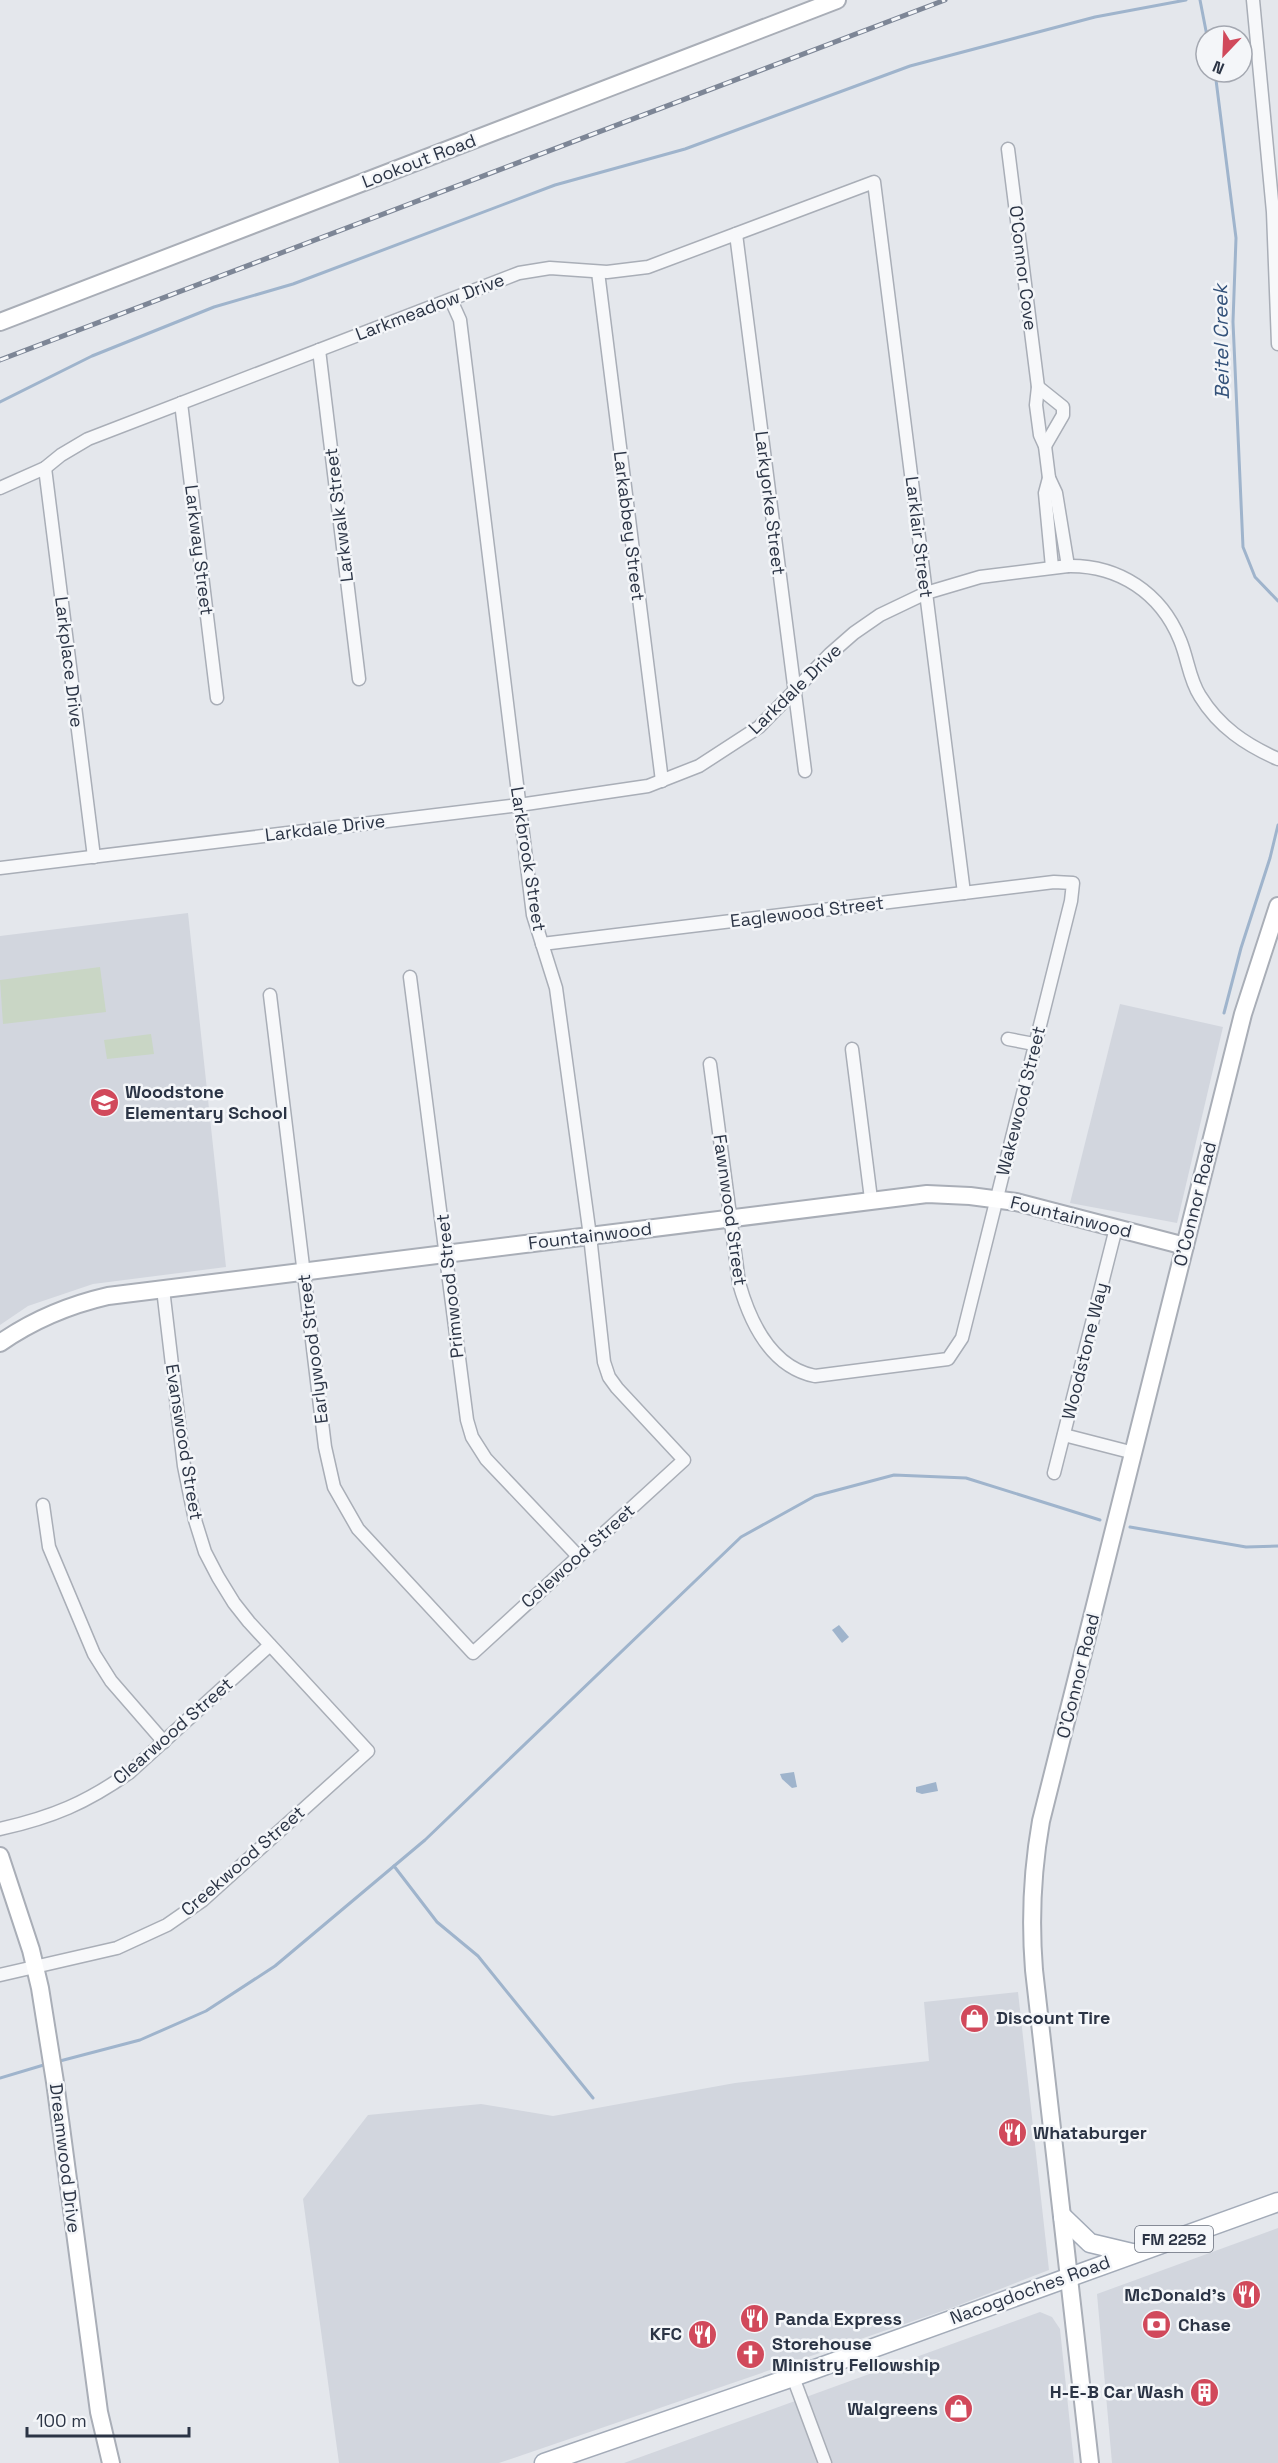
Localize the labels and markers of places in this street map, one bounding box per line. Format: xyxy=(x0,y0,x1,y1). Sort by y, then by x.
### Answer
place label: Woodstone Elementary School xyxy=(125,1080,288,1124)
school or university icon: Woodstone Elementary School xyxy=(88,1086,120,1118)
shop icon: Discount Tire xyxy=(959,2002,991,2034)
place label: Discount Tire xyxy=(996,2006,1110,2029)
restaurant icon: Whataburger xyxy=(996,2117,1028,2149)
place label: Whataburger xyxy=(1033,2121,1147,2144)
restaurant icon: McDonald's xyxy=(1231,2279,1263,2311)
place label: McDonald's xyxy=(1124,2283,1226,2306)
restaurant icon: Panda Express xyxy=(738,2303,770,2335)
place label: Panda Express xyxy=(775,2307,902,2330)
bank icon: Chase xyxy=(1141,2309,1173,2341)
place label: Chase xyxy=(1178,2313,1231,2336)
restaurant icon: KFC xyxy=(687,2318,719,2350)
place label: KFC xyxy=(650,2322,682,2345)
place label: Storehouse Ministry Fellowship xyxy=(772,2332,940,2376)
church icon: Storehouse Ministry Fellowship xyxy=(735,2338,767,2370)
building icon: H-E-B Car Wash xyxy=(1189,2376,1221,2408)
place label: H-E-B Car Wash xyxy=(1050,2380,1184,2403)
shop icon: Walgreens xyxy=(943,2393,975,2425)
place label: Walgreens xyxy=(847,2397,938,2420)

